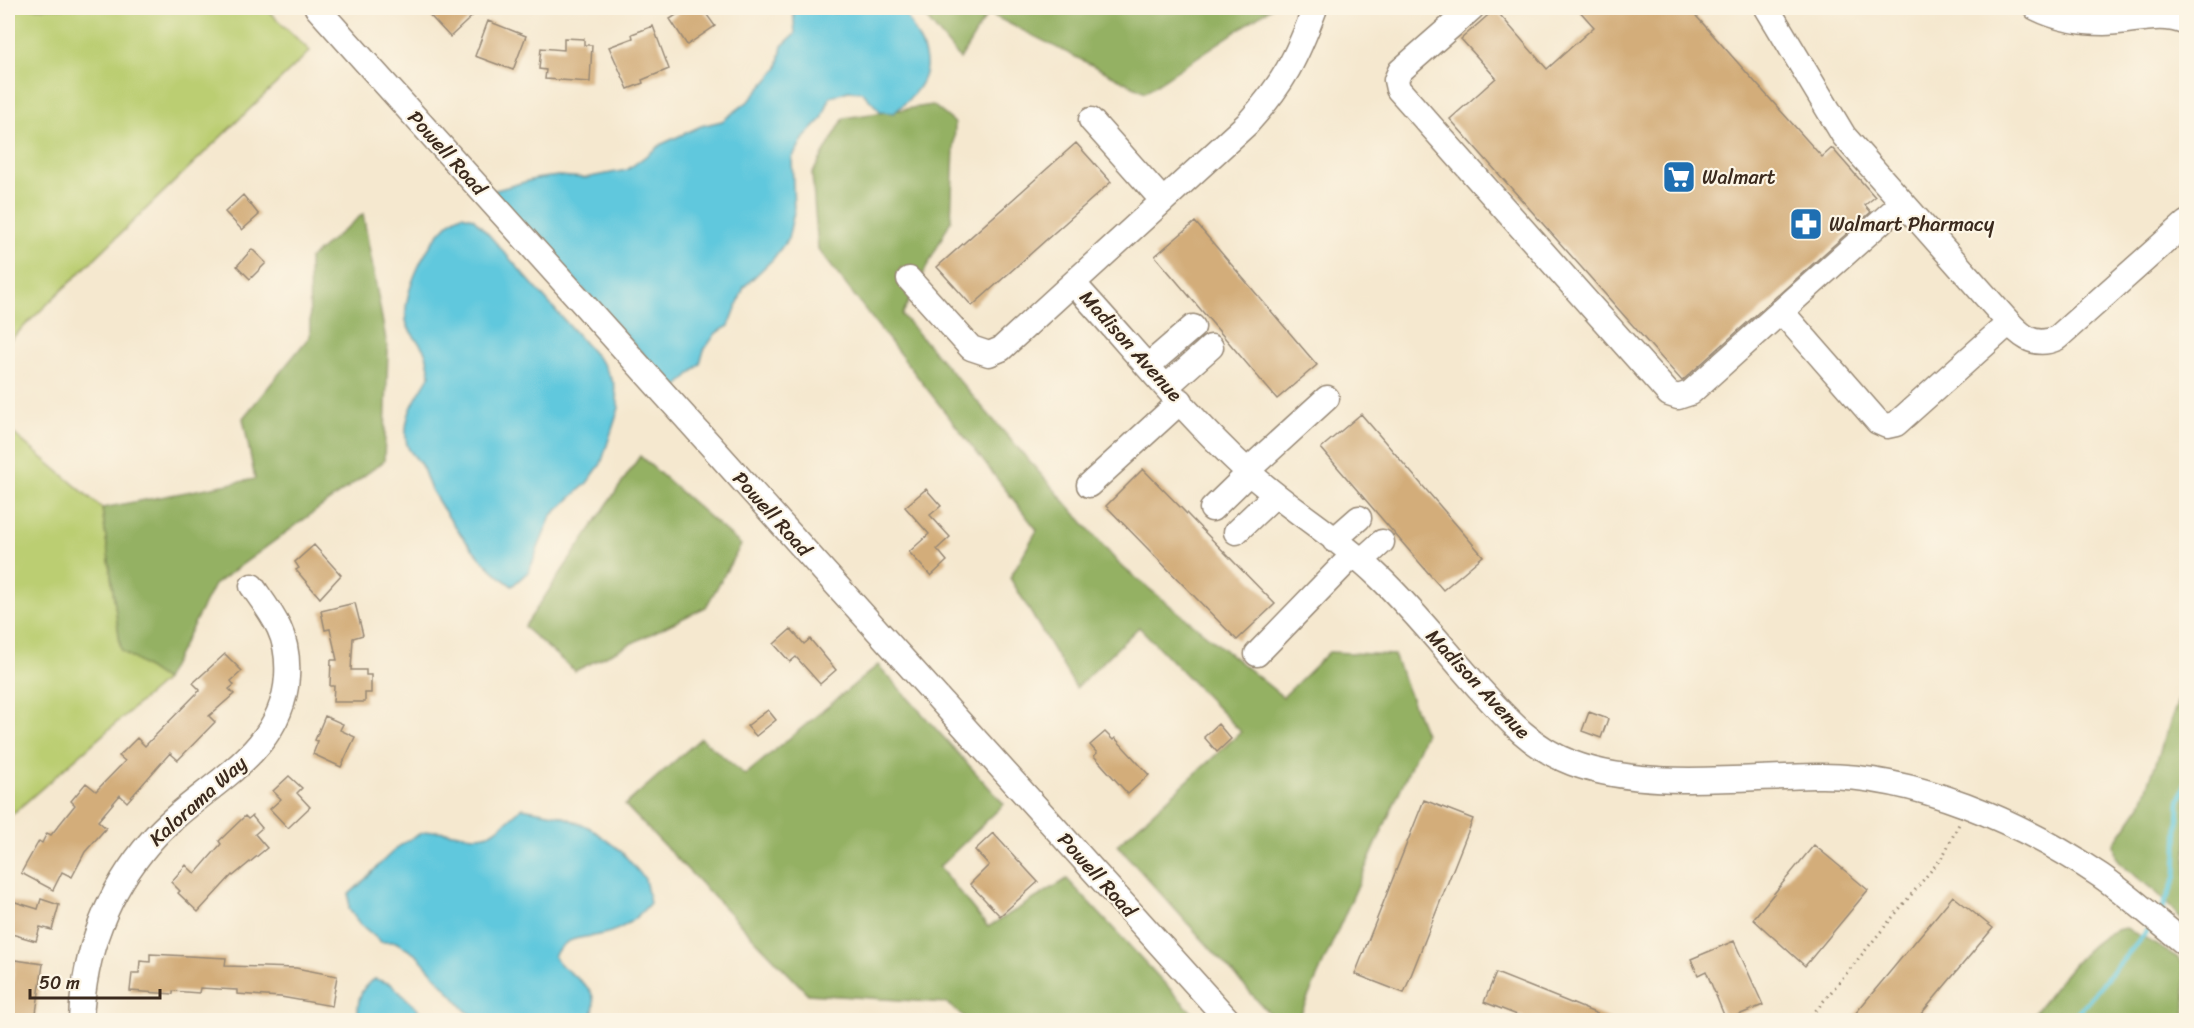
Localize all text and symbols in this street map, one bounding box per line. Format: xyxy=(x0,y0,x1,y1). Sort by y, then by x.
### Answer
street label: Powell Road xyxy=(399,102,496,205)
supermarket icon: Walmart xyxy=(1661,159,1697,195)
place label: Walmart xyxy=(1702,160,1776,195)
pharmacy icon: Walmart Pharmacy xyxy=(1788,206,1824,242)
place label: Walmart Pharmacy xyxy=(1829,207,1995,242)
street label: Madison Avenue xyxy=(1071,282,1192,411)
street label: Powell Road xyxy=(724,463,821,566)
street label: Madison Avenue xyxy=(1417,620,1539,748)
street label: Kalorama Way xyxy=(141,747,256,855)
street label: Powell Road xyxy=(1049,824,1146,927)
scale bar xyxy=(30,962,160,1000)
text: 50 m xyxy=(39,967,80,999)

